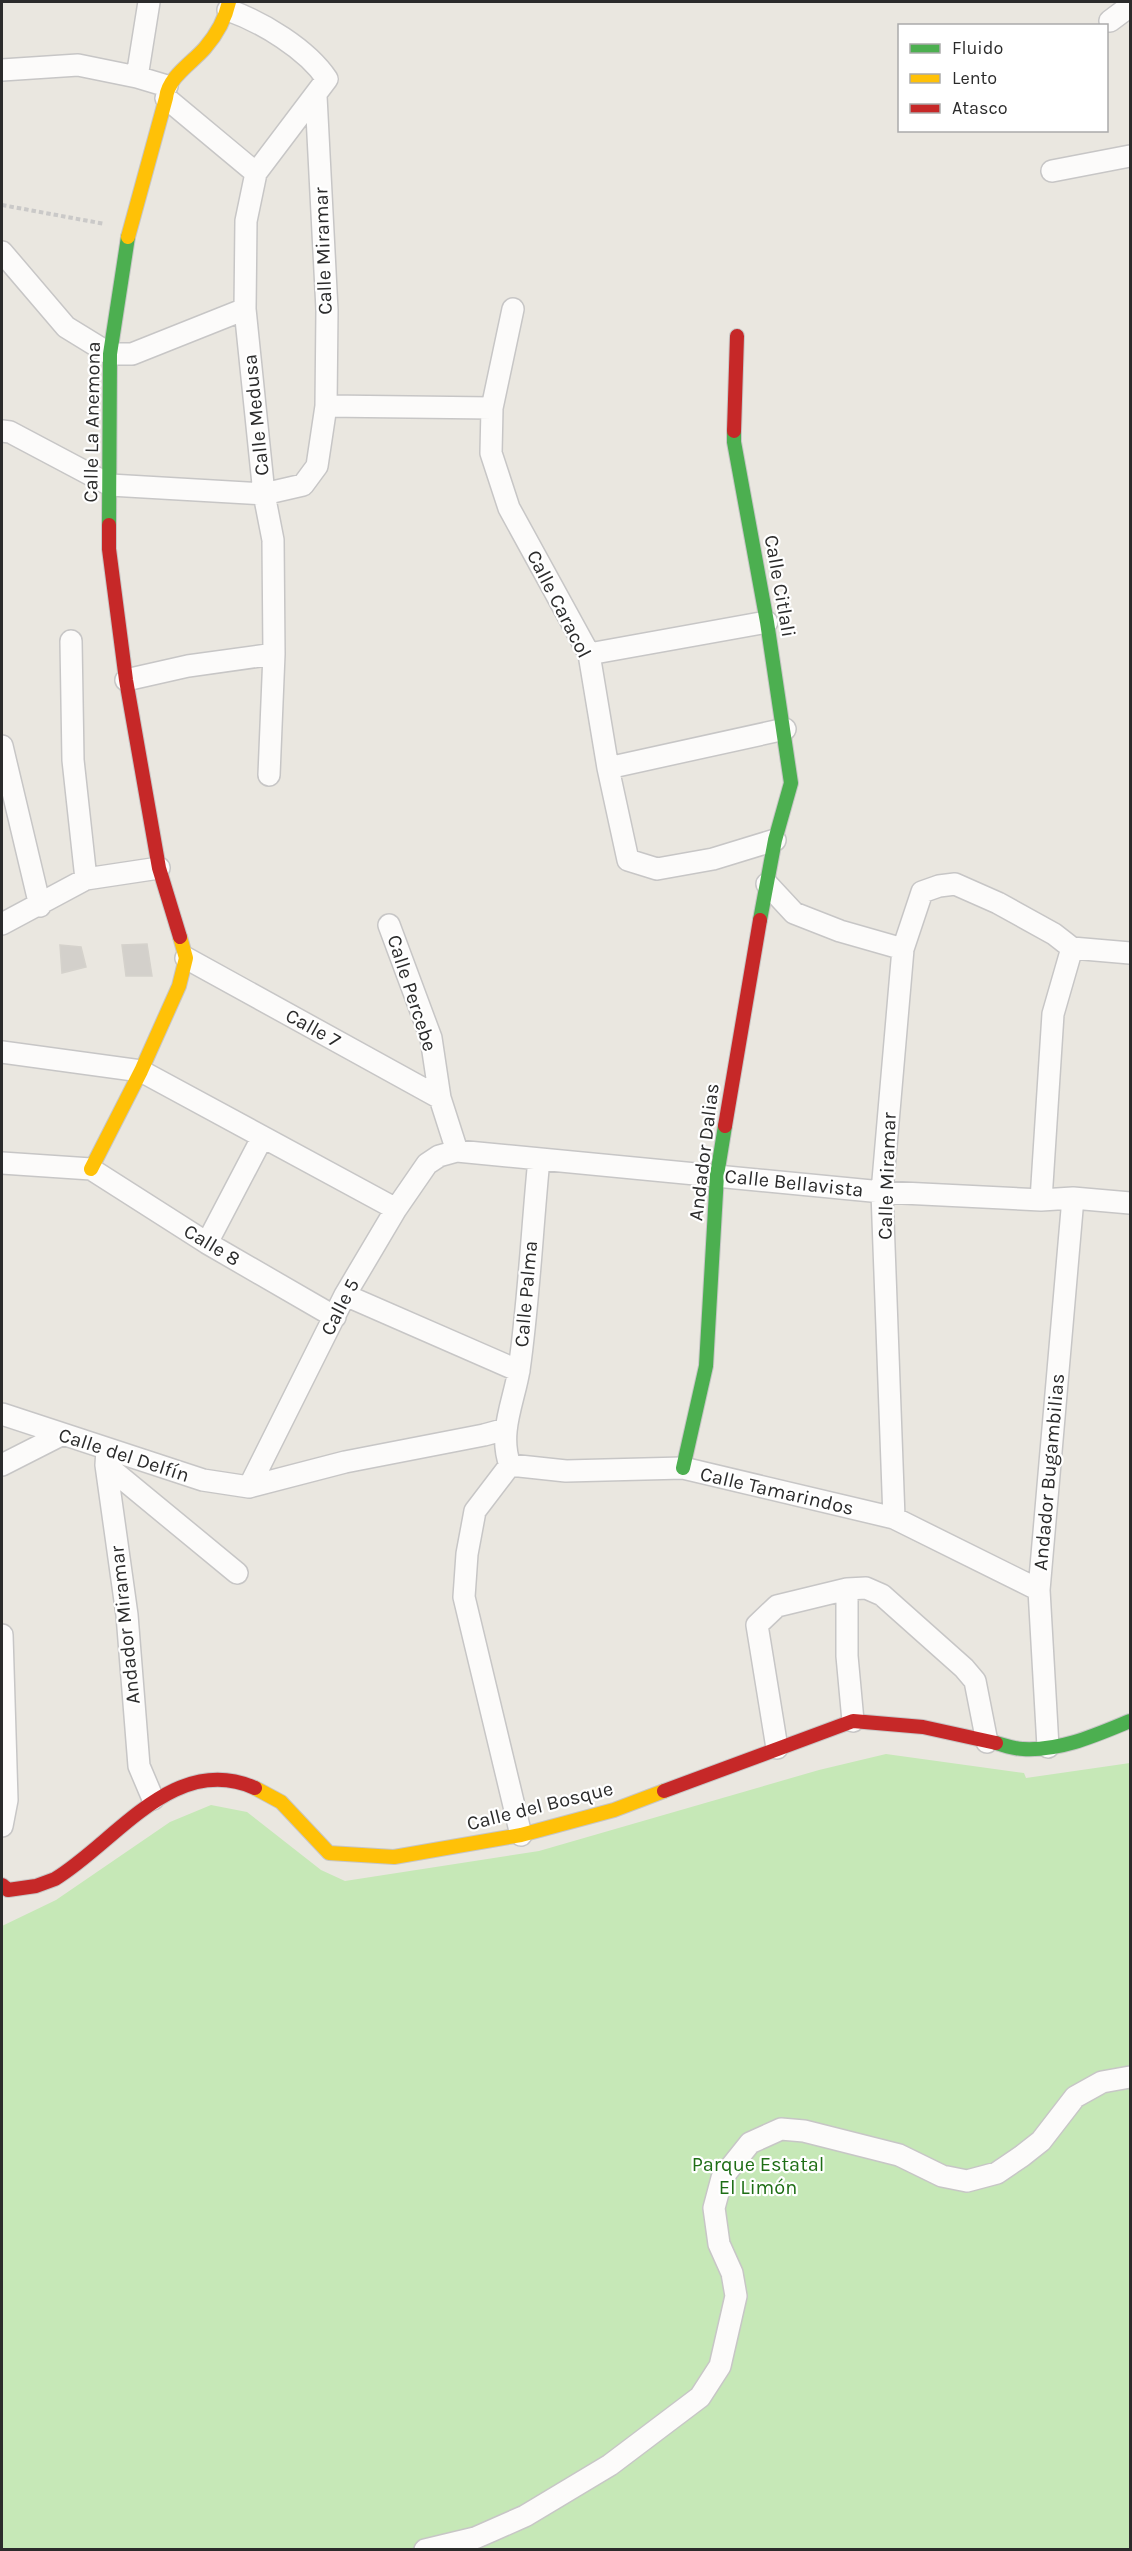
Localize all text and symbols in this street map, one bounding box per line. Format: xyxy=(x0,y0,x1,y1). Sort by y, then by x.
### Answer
legend xyxy=(898,24,1108,132)
text: Fluido xyxy=(952,37,1003,59)
text: Lento xyxy=(952,67,997,89)
text: Atasco xyxy=(952,97,1008,119)
street label: Calle Miramar xyxy=(309,186,337,315)
street label: Calle La Anemona xyxy=(79,341,105,503)
street label: Calle Medusa xyxy=(238,353,274,477)
street label: Calle Citlali xyxy=(760,533,800,639)
street label: Calle Caracol xyxy=(522,546,596,662)
street label: Calle Percebe xyxy=(382,932,442,1054)
street label: Calle 7 xyxy=(282,1004,345,1053)
street label: Andador Dalias xyxy=(684,1082,724,1222)
street label: Calle Miramar xyxy=(873,1111,901,1240)
street label: Calle Bellavista xyxy=(723,1164,865,1202)
street label: Calle 8 xyxy=(180,1219,244,1271)
street label: Calle Palma xyxy=(510,1240,542,1348)
street label: Calle 5 xyxy=(316,1275,364,1339)
street label: Andador Bugambilias xyxy=(1029,1373,1069,1571)
street label: Calle del Delfín xyxy=(56,1423,192,1487)
street label: Calle Tamarindos xyxy=(698,1462,856,1520)
street label: Andador Miramar xyxy=(105,1544,145,1705)
street label: Calle del Bosque xyxy=(464,1777,616,1835)
park label: Parque Estatal El Limón xyxy=(692,2153,824,2199)

